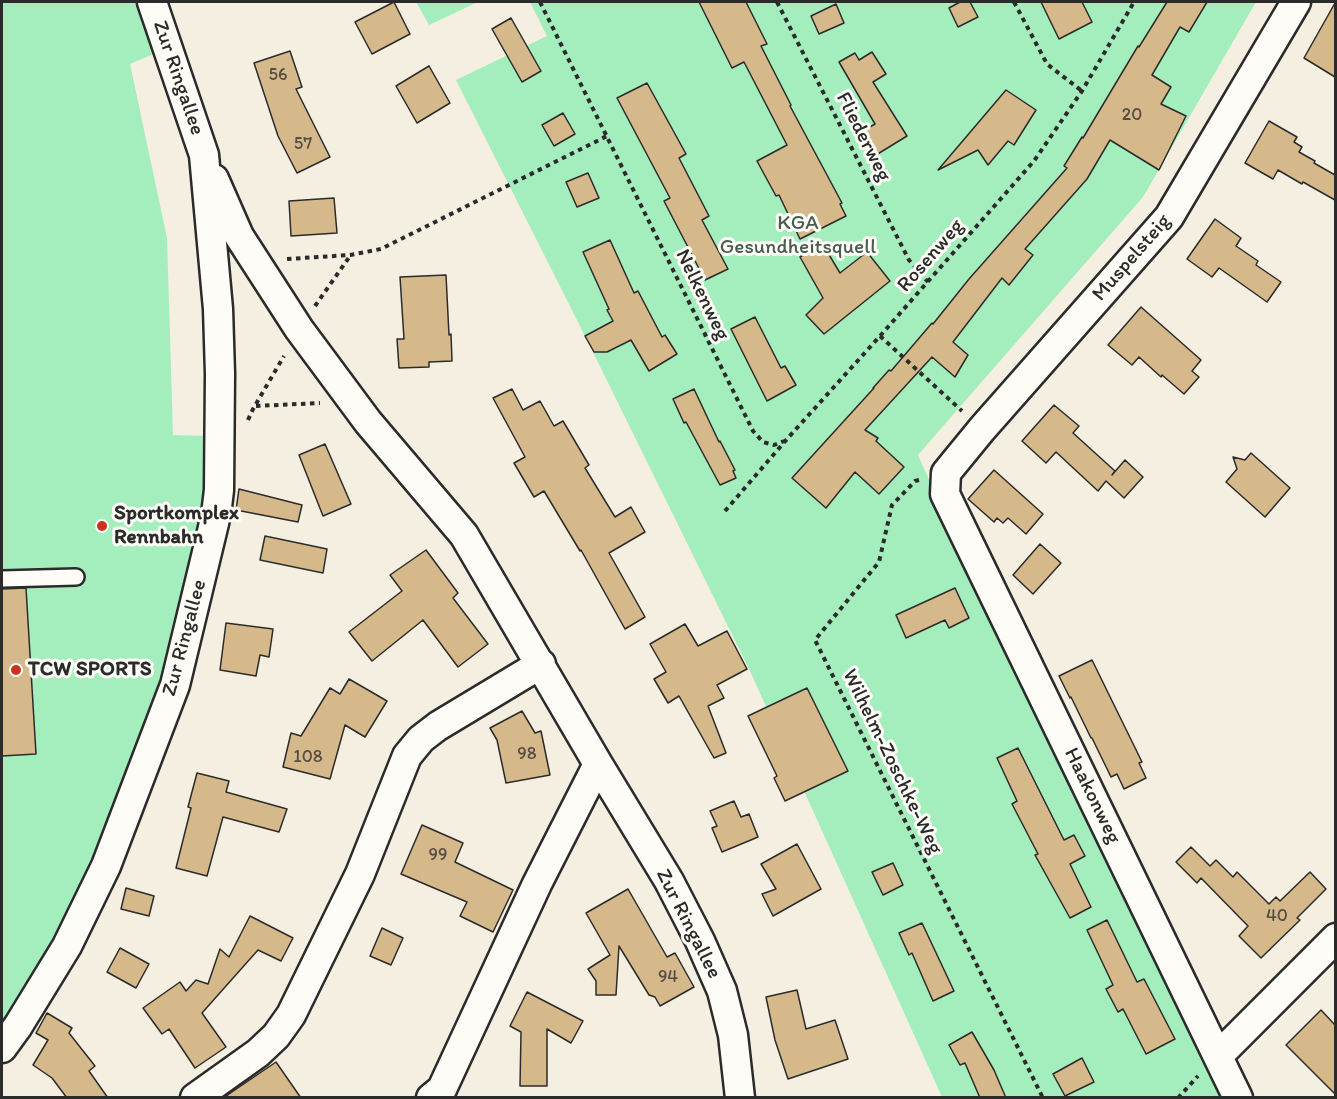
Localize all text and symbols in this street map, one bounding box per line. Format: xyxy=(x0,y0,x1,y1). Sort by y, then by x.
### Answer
street label: Zur Ringallee xyxy=(147,17,209,139)
house number: 56 xyxy=(269,64,287,86)
street label: Fliederweg xyxy=(830,88,896,186)
house number: 20 xyxy=(1122,104,1142,126)
house number: 57 xyxy=(294,133,312,155)
street label: Muspelsteig xyxy=(1087,209,1177,307)
park label: KGA Gesundheitsquell xyxy=(720,211,876,261)
street label: Rosenweg xyxy=(892,214,970,298)
street label: Nelkenweg xyxy=(669,246,735,344)
place label: Sportkomplex Rennbahn xyxy=(114,501,239,551)
marker: Sportkomplex Rennbahn xyxy=(95,519,109,533)
street label: Zur Ringallee xyxy=(157,577,213,699)
place label: TCW SPORTS xyxy=(28,657,152,683)
marker: TCW SPORTS xyxy=(9,663,23,677)
street label: Wilhelm-Zoschke-Weg xyxy=(836,665,948,859)
house number: 98 xyxy=(517,743,537,765)
street label: Haakonweg xyxy=(1058,744,1126,848)
house number: 108 xyxy=(293,746,323,768)
house number: 99 xyxy=(429,844,447,866)
street label: Zur Ringallee xyxy=(650,865,726,983)
house number: 40 xyxy=(1266,905,1288,927)
house number: 94 xyxy=(658,966,678,988)

